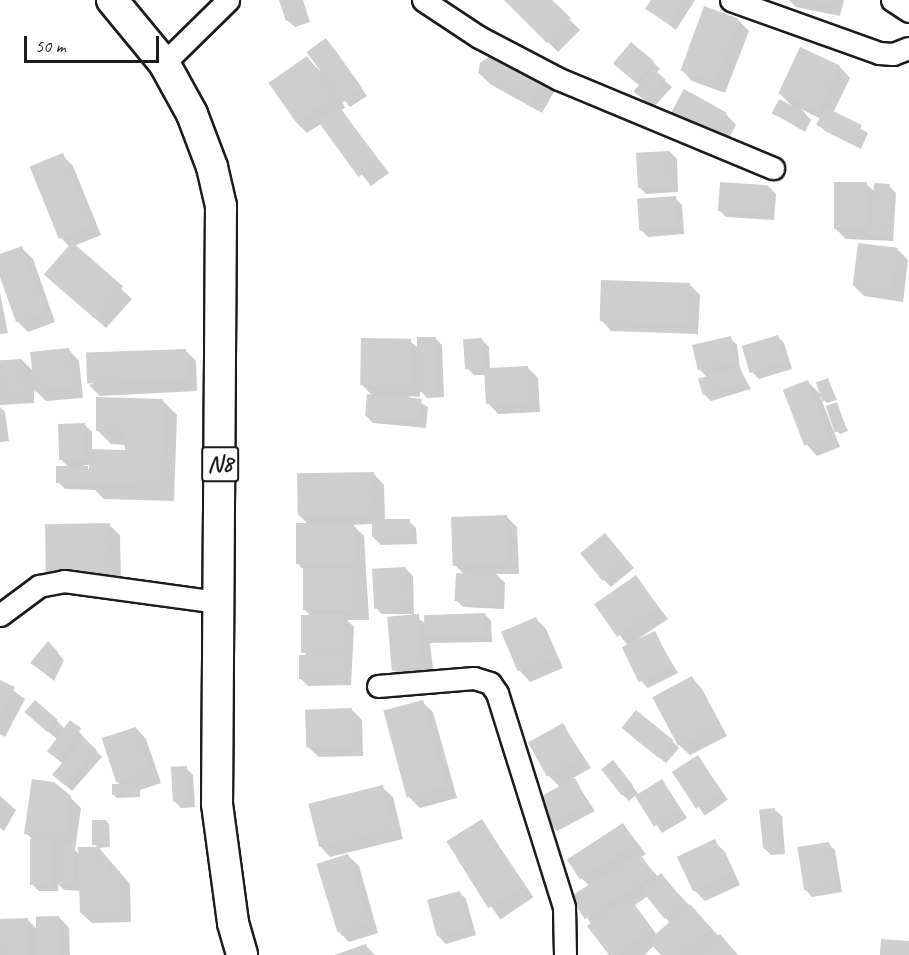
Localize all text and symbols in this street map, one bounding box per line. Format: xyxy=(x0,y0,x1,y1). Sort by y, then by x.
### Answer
scale bar xyxy=(27,24,162,62)
text: 50 m xyxy=(35,35,66,57)
road number: N8 xyxy=(200,443,240,485)

